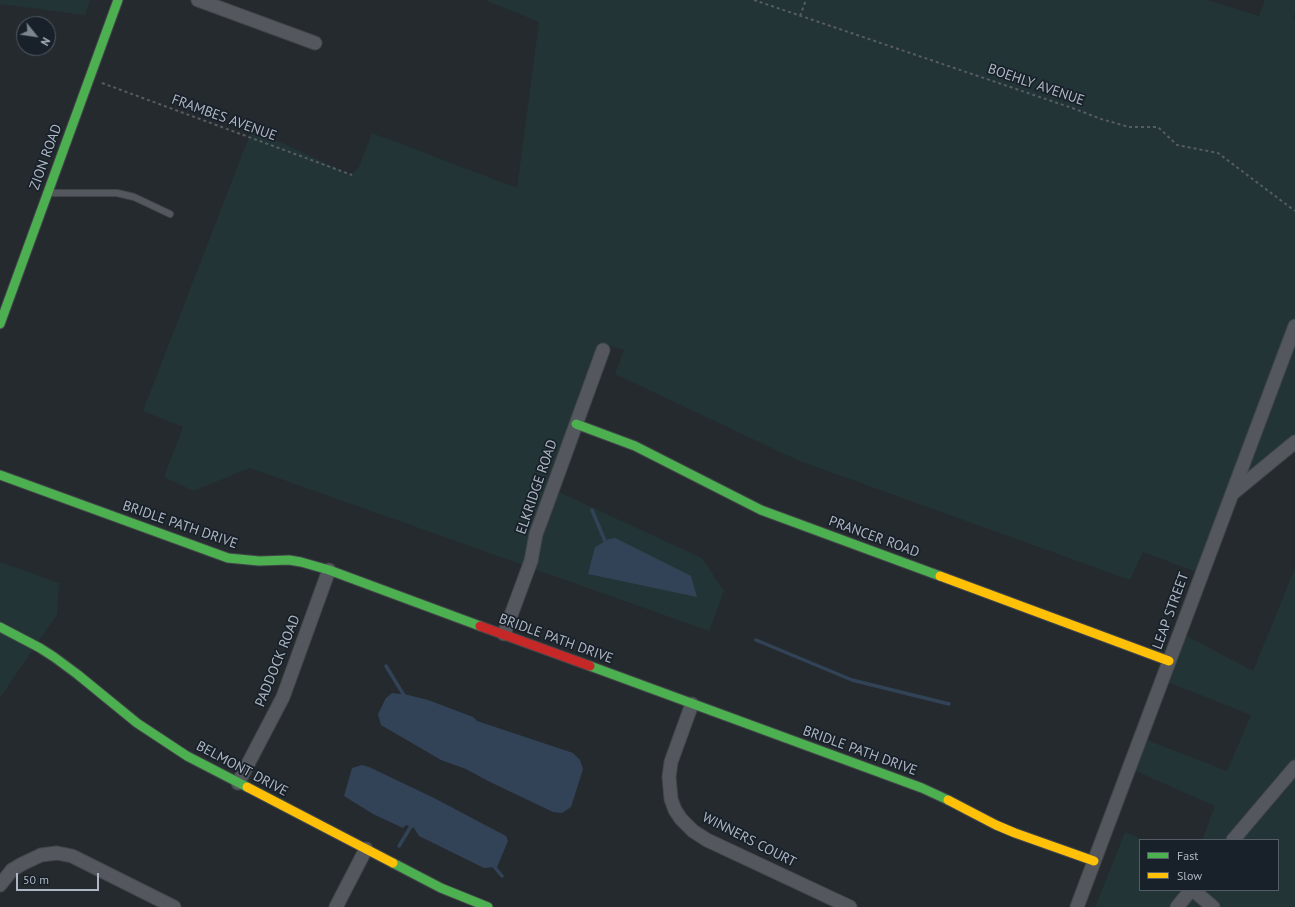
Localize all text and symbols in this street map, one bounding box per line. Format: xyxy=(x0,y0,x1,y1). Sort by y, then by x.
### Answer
north arrow xyxy=(16,16,56,56)
text: N xyxy=(38,35,53,48)
street label: BOEHLY AVENUE xyxy=(985,61,1087,109)
street label: FRAMBES AVENUE xyxy=(169,91,279,145)
street label: ZION ROAD xyxy=(26,122,66,192)
street label: ELKRIDGE ROAD xyxy=(513,437,561,537)
street label: BRIDLE PATH DRIVE xyxy=(120,497,240,553)
street label: PRANCER ROAD xyxy=(826,513,922,561)
street label: LEAP STREET xyxy=(1149,570,1193,652)
street label: BRIDLE PATH DRIVE xyxy=(497,611,615,667)
street label: PADDOCK ROAD xyxy=(252,613,304,709)
street label: BRIDLE PATH DRIVE xyxy=(801,723,919,779)
street label: BELMONT DRIVE xyxy=(193,738,291,800)
street label: WINNERS COURT xyxy=(699,809,799,871)
legend xyxy=(1139,839,1279,891)
text: Fast xyxy=(1177,848,1198,863)
scale bar xyxy=(18,865,101,891)
text: Slow xyxy=(1177,868,1202,883)
text: 50 m xyxy=(23,872,49,887)

